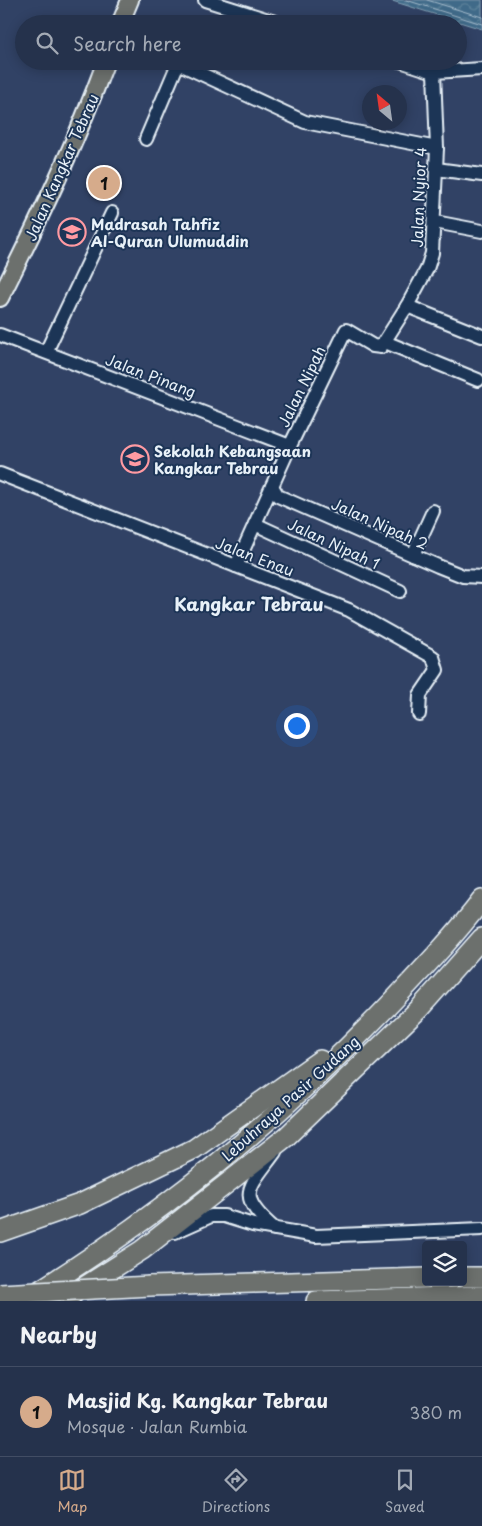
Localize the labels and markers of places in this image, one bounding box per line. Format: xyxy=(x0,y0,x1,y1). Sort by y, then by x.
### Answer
pin: 1 xyxy=(88,164,120,202)
place label: Madrasah Tahfiz Al-Quran Ulumuddin xyxy=(91,212,249,252)
school or university icon: Madrasah Tahfiz Al-Quran Ulumuddin xyxy=(57,217,87,247)
place label: Sekolah Kebangsaan Kangkar Tebrau xyxy=(154,439,311,479)
school or university icon: Sekolah Kebangsaan Kangkar Tebrau xyxy=(120,444,150,474)

